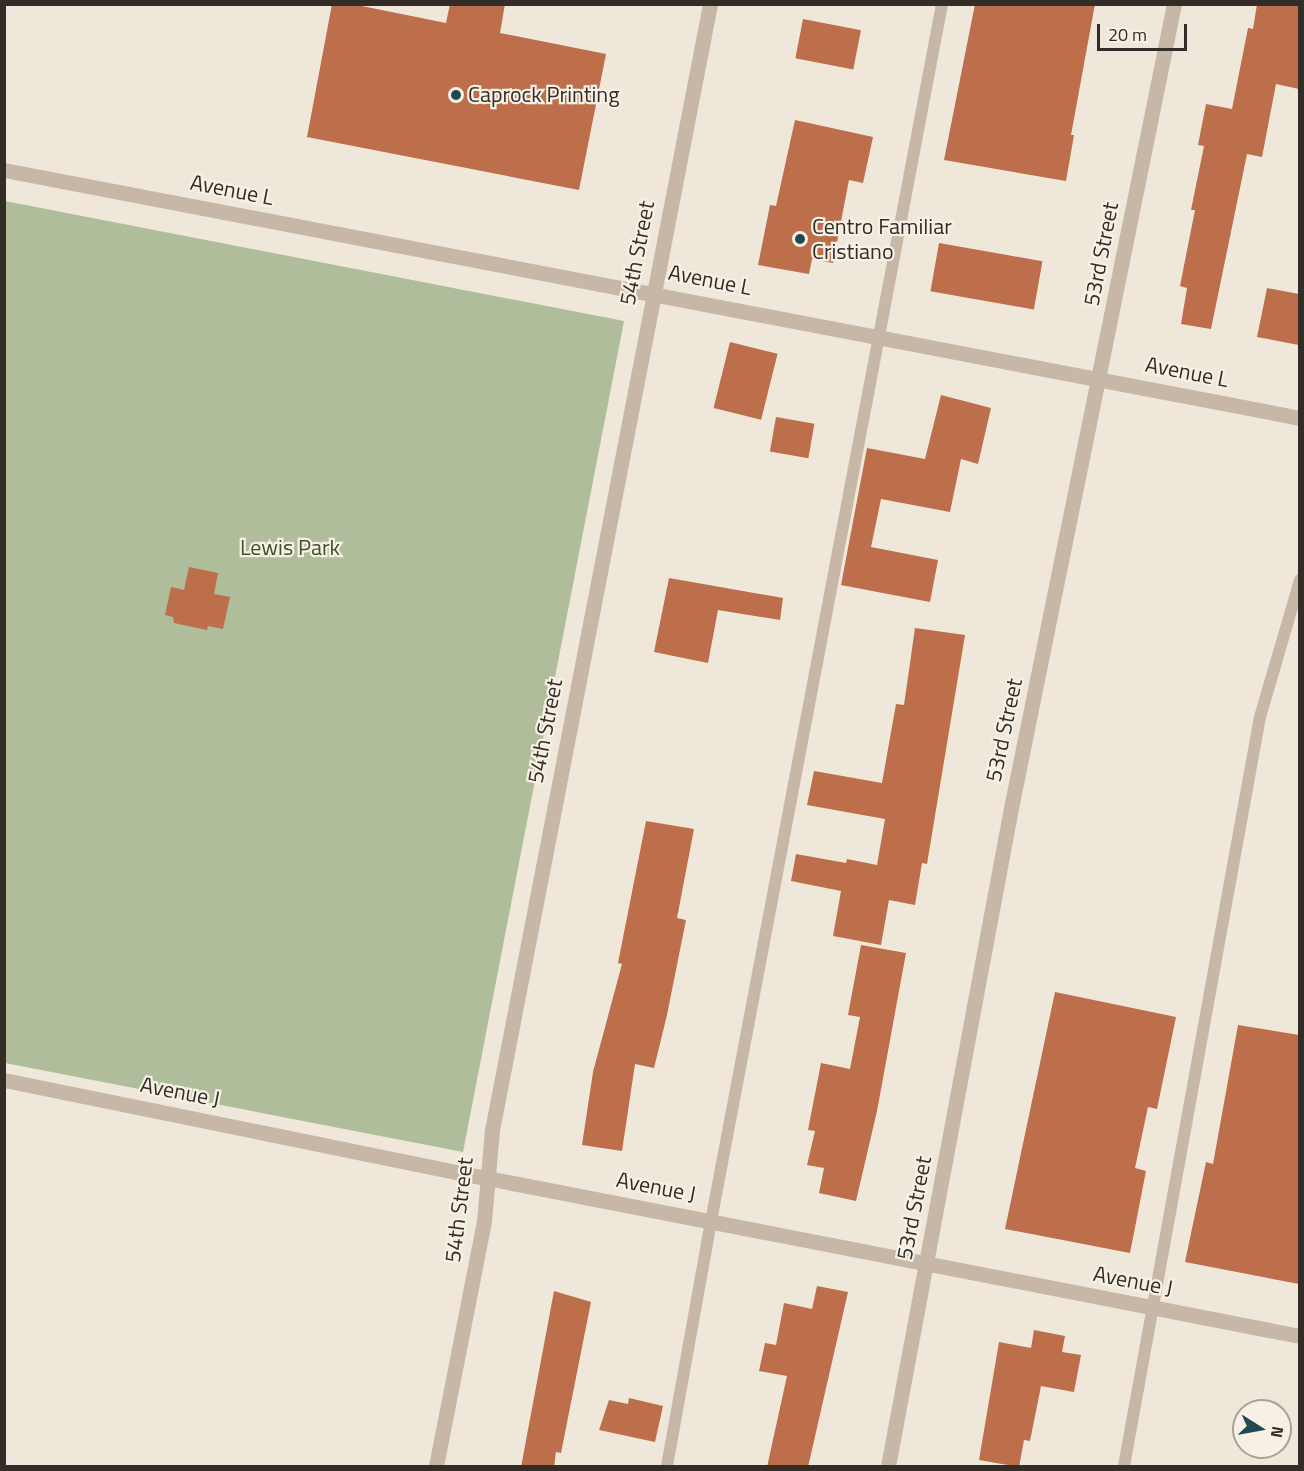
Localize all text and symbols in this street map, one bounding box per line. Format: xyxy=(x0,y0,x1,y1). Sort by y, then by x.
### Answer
scale bar xyxy=(1100,12,1190,50)
text: 20 m xyxy=(1108,21,1147,48)
place label: Caprock Printing xyxy=(468,82,619,108)
marker: Caprock Printing xyxy=(449,88,463,102)
street label: Avenue L xyxy=(188,169,276,211)
street label: 54th Street xyxy=(614,199,660,307)
street label: 53rd Street xyxy=(1078,200,1124,308)
place label: Centro Familiar Cristiano xyxy=(812,213,952,264)
marker: Centro Familiar Cristiano xyxy=(793,232,807,246)
street label: Avenue L xyxy=(666,259,754,301)
street label: Avenue L xyxy=(1143,351,1231,393)
park label: Lewis Park xyxy=(240,535,340,561)
street label: 53rd Street xyxy=(980,676,1028,784)
street label: 54th Street xyxy=(522,677,568,785)
street label: Avenue J xyxy=(138,1071,222,1113)
street label: 53rd Street xyxy=(891,1154,937,1262)
street label: 54th Street xyxy=(439,1156,479,1264)
street label: Avenue J xyxy=(614,1166,698,1208)
street label: Avenue J xyxy=(1091,1260,1175,1302)
north arrow xyxy=(1232,1399,1292,1459)
text: N xyxy=(1265,1424,1291,1440)

